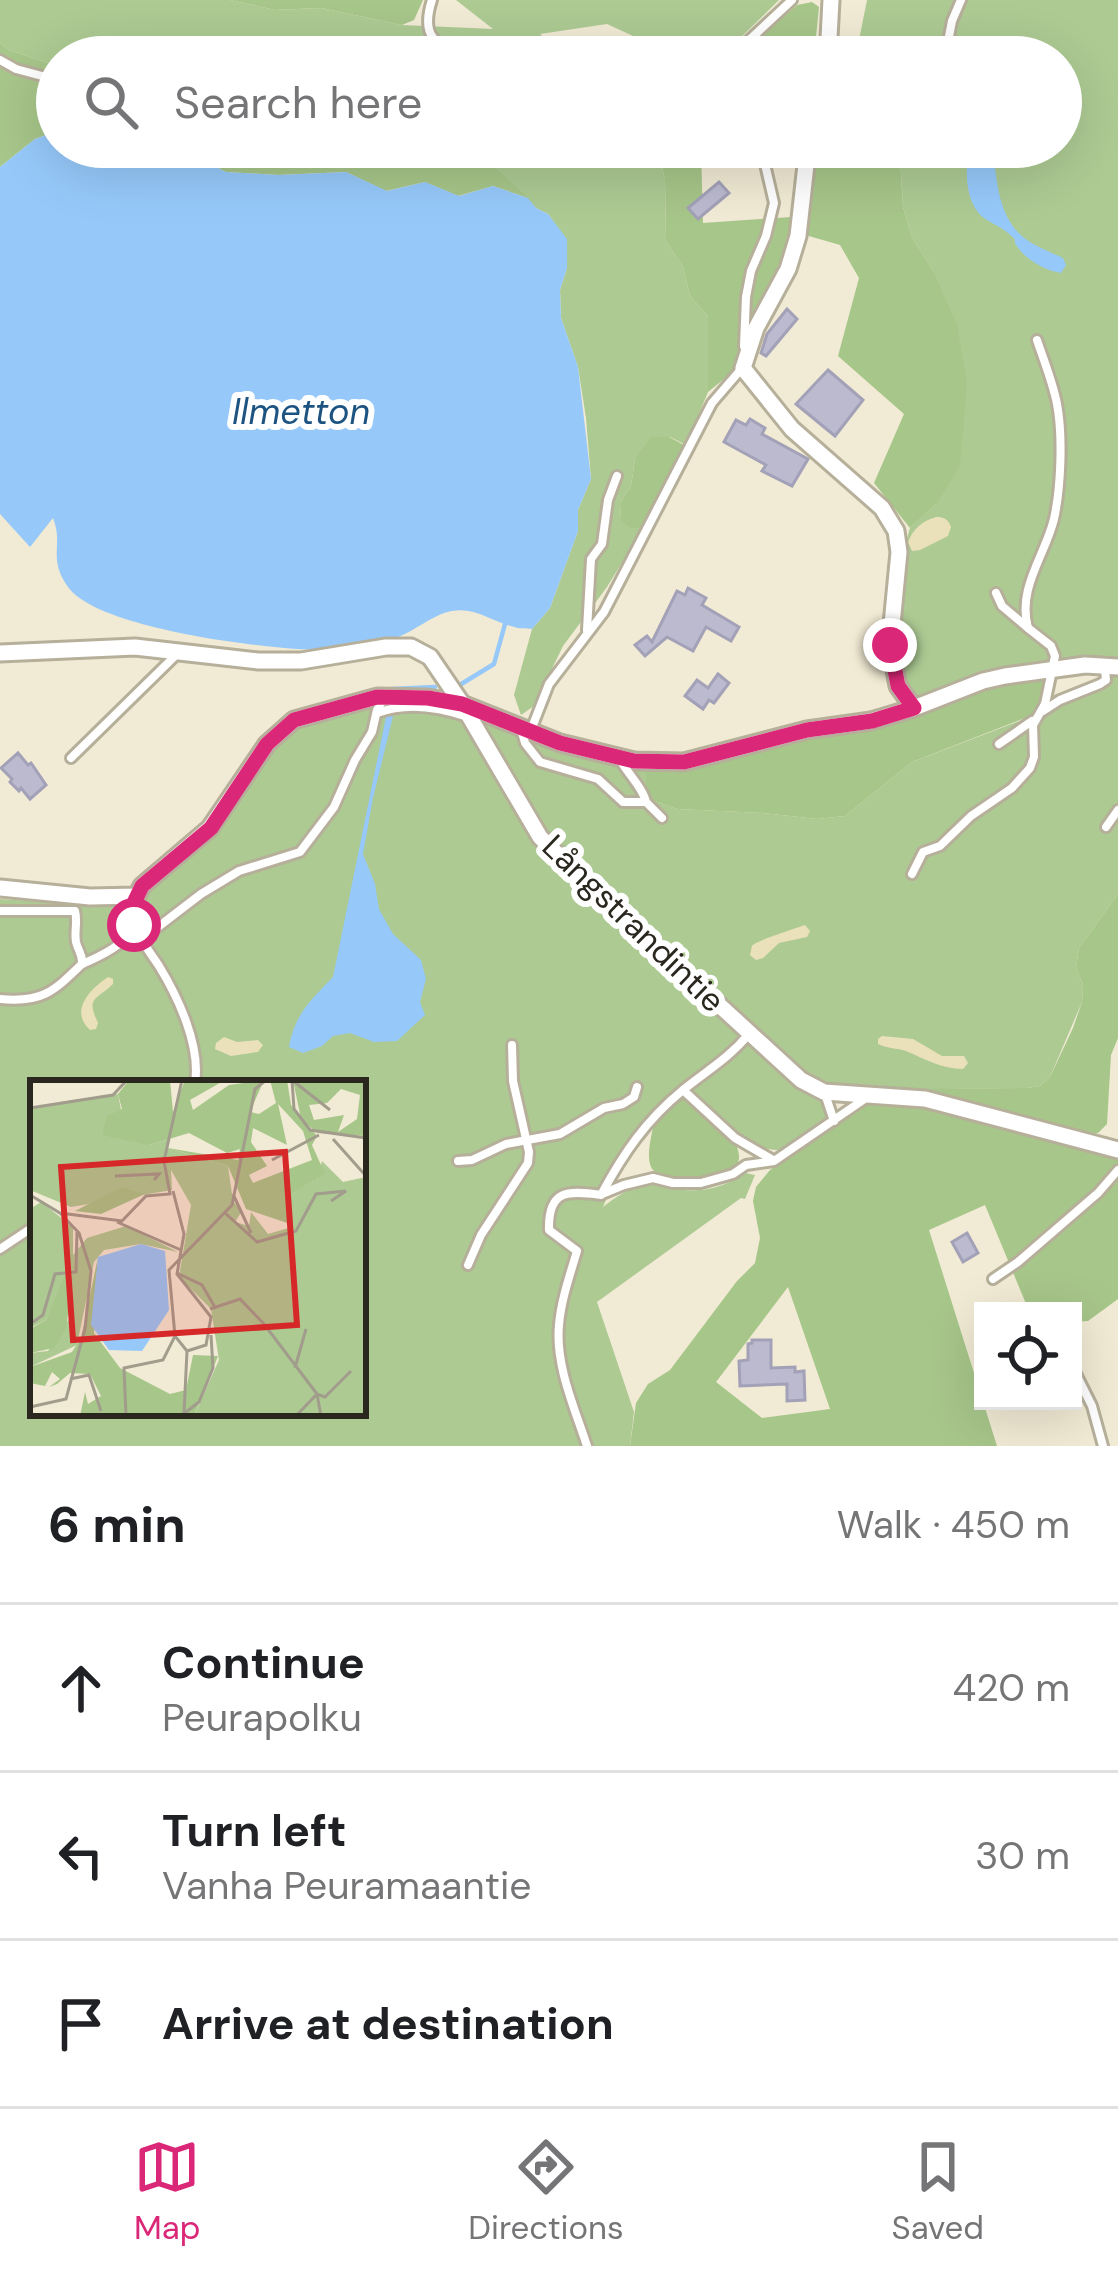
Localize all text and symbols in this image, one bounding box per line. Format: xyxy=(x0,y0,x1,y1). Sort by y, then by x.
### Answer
search box xyxy=(36,36,1082,168)
icon: search xyxy=(78,69,144,135)
text: Search here xyxy=(174,73,422,132)
water label: Ilmetton xyxy=(232,388,370,435)
route end xyxy=(863,618,917,672)
street label: Långstrandintie xyxy=(533,825,734,1021)
route start xyxy=(107,898,161,952)
inset map xyxy=(30,1080,366,1416)
map controls xyxy=(974,1302,1082,1410)
button: locate xyxy=(974,1302,1082,1410)
text: 6 min xyxy=(48,1491,186,1558)
text: Walk · 450 m xyxy=(837,1499,1070,1550)
text: Continue xyxy=(162,1633,365,1692)
icon: ahead xyxy=(48,1655,114,1721)
text: 420 m xyxy=(952,1662,1070,1713)
text: Peurapolku xyxy=(162,1692,362,1743)
text: Turn left xyxy=(162,1801,346,1860)
icon: left xyxy=(48,1823,114,1889)
text: 30 m xyxy=(975,1830,1070,1881)
text: Vanha Peuramaantie xyxy=(162,1860,532,1911)
icon: arrive xyxy=(48,1991,114,2057)
text: Arrive at destination xyxy=(162,1994,614,2053)
tab: Map xyxy=(134,2134,200,2249)
tab: Directions xyxy=(468,2134,624,2249)
tab: Saved xyxy=(892,2134,984,2249)

